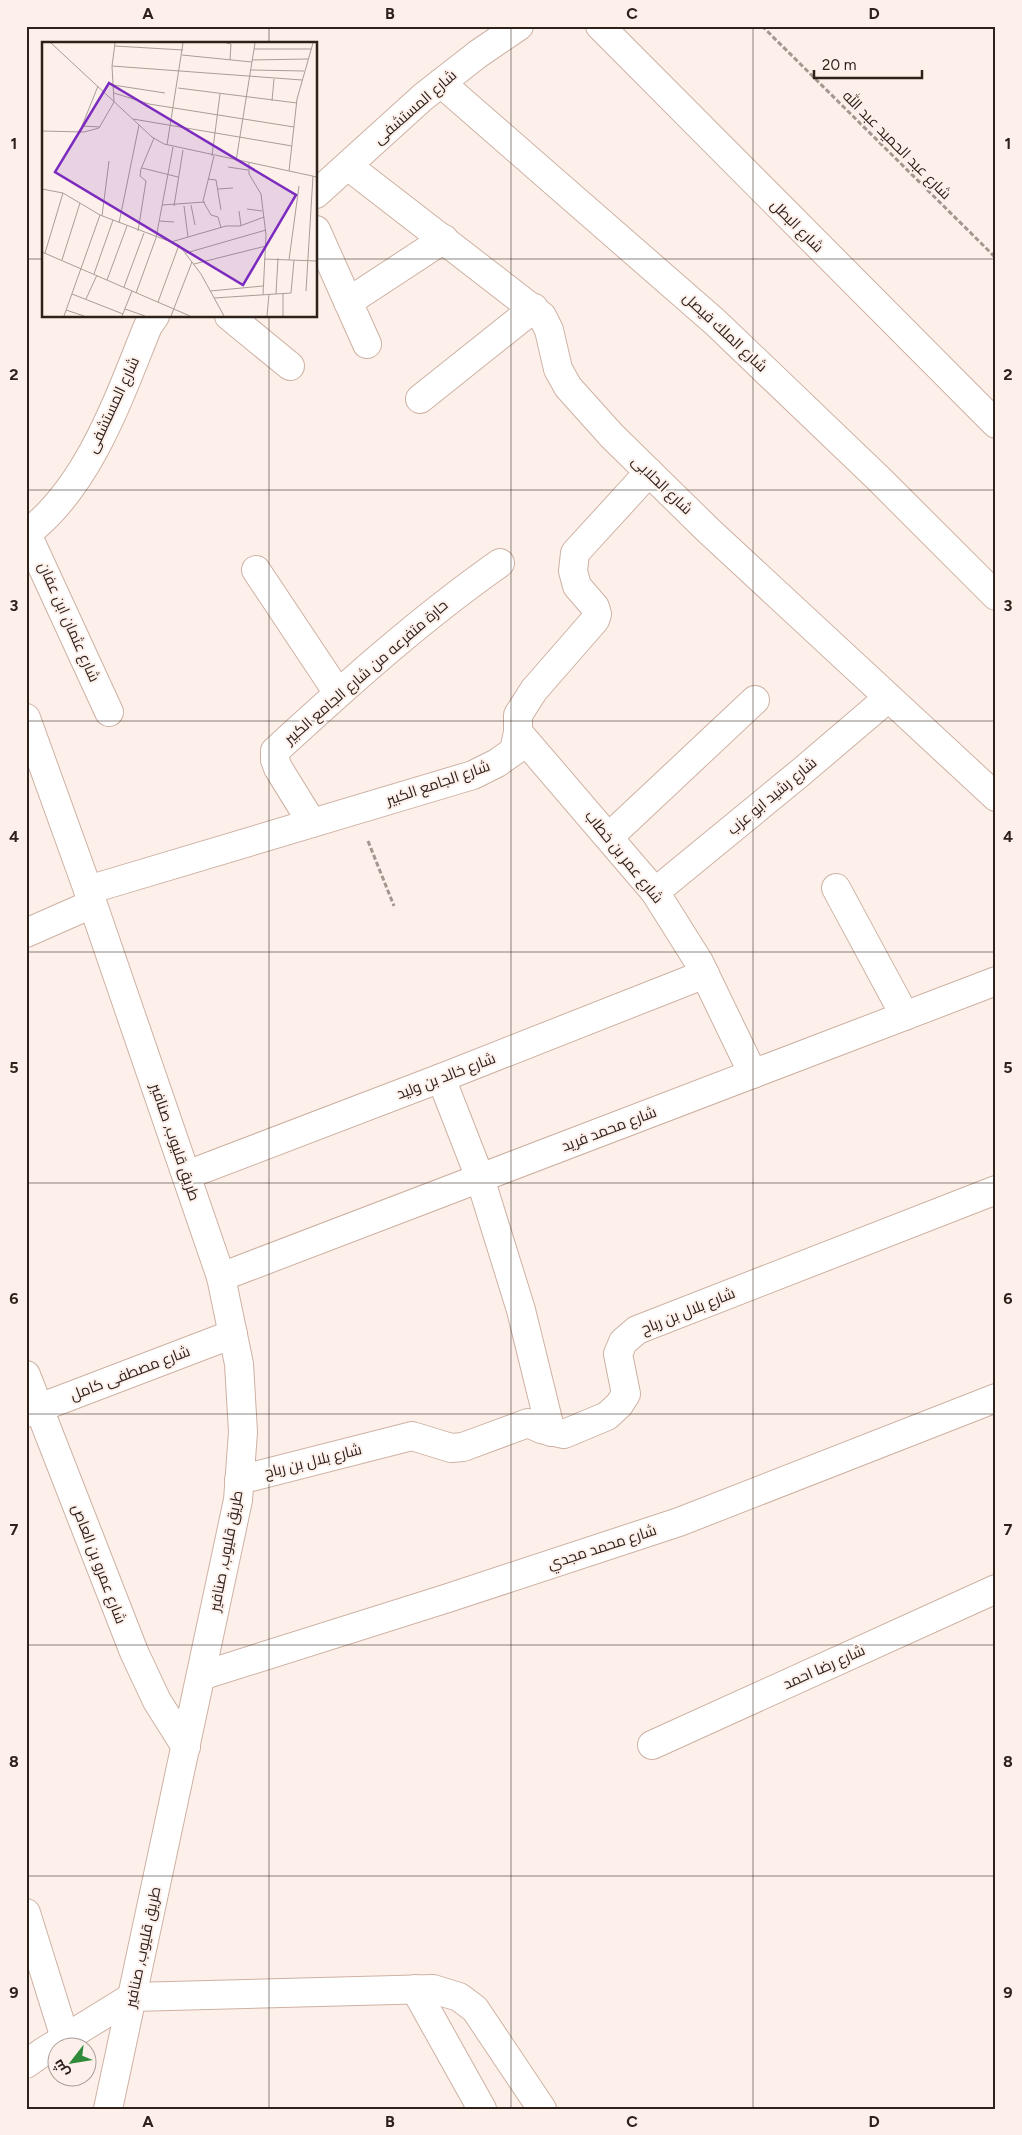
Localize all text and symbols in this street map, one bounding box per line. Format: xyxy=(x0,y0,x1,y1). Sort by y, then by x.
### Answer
text: A xyxy=(142,4,154,23)
text: B xyxy=(385,4,395,23)
text: C xyxy=(626,4,638,23)
text: D xyxy=(868,4,880,23)
inset map xyxy=(42,42,318,318)
scale bar xyxy=(814,48,922,80)
text: 20 m xyxy=(822,56,856,74)
street label: شارع المستشفى xyxy=(370,66,462,149)
street label: شارع عبد الحميد عبد الله xyxy=(838,86,956,204)
text: 1 xyxy=(11,134,17,153)
text: 1 xyxy=(1005,134,1011,153)
street label: شارع البطل xyxy=(766,196,827,257)
street label: شارع الملك فيصل xyxy=(678,288,771,377)
street label: شارع المستشفى xyxy=(83,354,145,457)
text: 2 xyxy=(9,365,19,384)
text: 2 xyxy=(1003,365,1013,384)
street label: شارع الحلابى xyxy=(627,452,696,520)
street label: شارع عثمان ابن عفان xyxy=(33,559,104,686)
text: 3 xyxy=(10,596,19,615)
street label: حارة متفرعه من شارع الجامع الكبير xyxy=(280,596,453,750)
text: 3 xyxy=(1004,596,1013,615)
street label: شارع رشيد ابو عزب xyxy=(724,753,822,840)
street label: شارع الجامع الكبير xyxy=(383,757,493,811)
street label: شارع عمر بن خطاب xyxy=(580,807,667,908)
text: 4 xyxy=(9,827,19,846)
text: 4 xyxy=(1003,827,1013,846)
street label: شارع خالد بن وليد xyxy=(394,1049,499,1105)
text: 5 xyxy=(9,1058,19,1077)
text: 5 xyxy=(1003,1058,1013,1077)
street label: طريق قليوب, صنافير xyxy=(145,1080,204,1203)
street label: شارع محمد فريد xyxy=(559,1103,660,1157)
street label: شارع بلال بن رباح xyxy=(638,1284,738,1340)
text: 6 xyxy=(9,1289,19,1308)
text: 6 xyxy=(1003,1289,1013,1308)
street label: شارع مصطفى كامل xyxy=(68,1342,193,1406)
street label: شارع بلال بن رباح xyxy=(262,1440,364,1484)
street label: طريق قليوب, صنافير xyxy=(205,1489,248,1614)
street label: شارع عمرو بن العاص xyxy=(66,1502,130,1627)
text: 7 xyxy=(10,1520,19,1539)
text: 7 xyxy=(1004,1520,1013,1539)
street label: شارع محمد مجدي xyxy=(545,1521,660,1576)
street label: شارع رضا احمد xyxy=(780,1641,869,1695)
text: 8 xyxy=(9,1752,19,1771)
text: 8 xyxy=(1003,1752,1013,1771)
street label: طريق قليوب, صنافير xyxy=(121,1885,166,2010)
text: 9 xyxy=(9,1983,19,2002)
text: 9 xyxy=(1003,1983,1013,2002)
north arrow xyxy=(48,2038,98,2088)
text: ش xyxy=(49,2056,73,2081)
text: A xyxy=(142,2112,154,2131)
text: B xyxy=(385,2112,395,2131)
text: C xyxy=(626,2112,638,2131)
text: D xyxy=(868,2112,880,2131)

